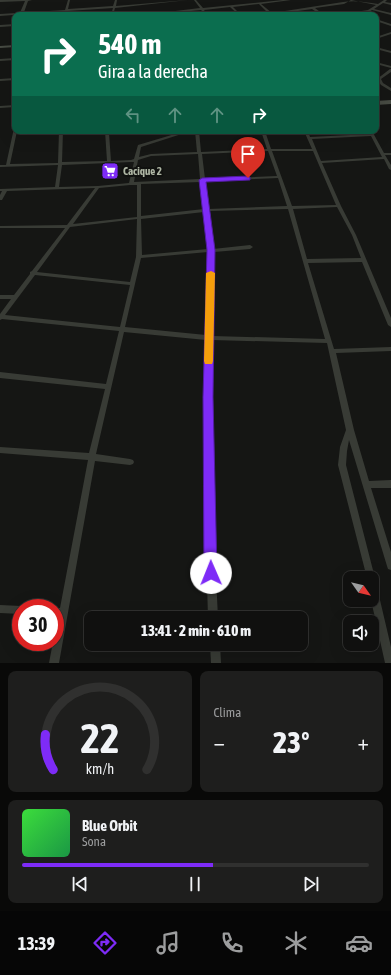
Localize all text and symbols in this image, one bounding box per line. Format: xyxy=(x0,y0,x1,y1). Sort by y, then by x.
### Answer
icon: right xyxy=(32,28,84,80)
text: 540 m xyxy=(98,28,161,60)
text: Gira a la derecha xyxy=(98,61,208,82)
icon: left xyxy=(122,104,144,126)
icon: ahead xyxy=(164,104,186,126)
icon: ahead xyxy=(206,104,228,126)
icon: right xyxy=(248,104,270,126)
pin xyxy=(231,137,265,178)
icon: arrive xyxy=(237,143,259,165)
supermarket icon: Cacique 2 xyxy=(100,161,120,181)
place label: Cacique 2 xyxy=(123,165,162,177)
position arrow xyxy=(190,552,232,594)
north arrow xyxy=(343,571,379,607)
map controls xyxy=(343,571,379,651)
speed limit sign: 30 xyxy=(12,599,64,651)
button: sound xyxy=(343,615,379,651)
text: 13:41 · 2 min · 610 m xyxy=(141,622,251,639)
text: Clima xyxy=(214,705,241,720)
text: 22 xyxy=(80,713,119,761)
text: 23° xyxy=(273,725,309,759)
text: − xyxy=(214,729,225,755)
text: + xyxy=(358,729,369,755)
text: km/h xyxy=(86,760,114,776)
text: Blue Orbit xyxy=(82,817,137,834)
text: Sona xyxy=(82,834,106,849)
icon: previous xyxy=(69,873,91,895)
icon: pause xyxy=(184,873,206,895)
icon: next xyxy=(300,873,322,895)
icon: directions xyxy=(91,929,119,957)
icon: music xyxy=(154,929,182,957)
icon: phone xyxy=(218,929,246,957)
icon: climate xyxy=(282,929,310,957)
icon: car xyxy=(345,929,373,957)
text: 13:39 xyxy=(18,933,55,954)

